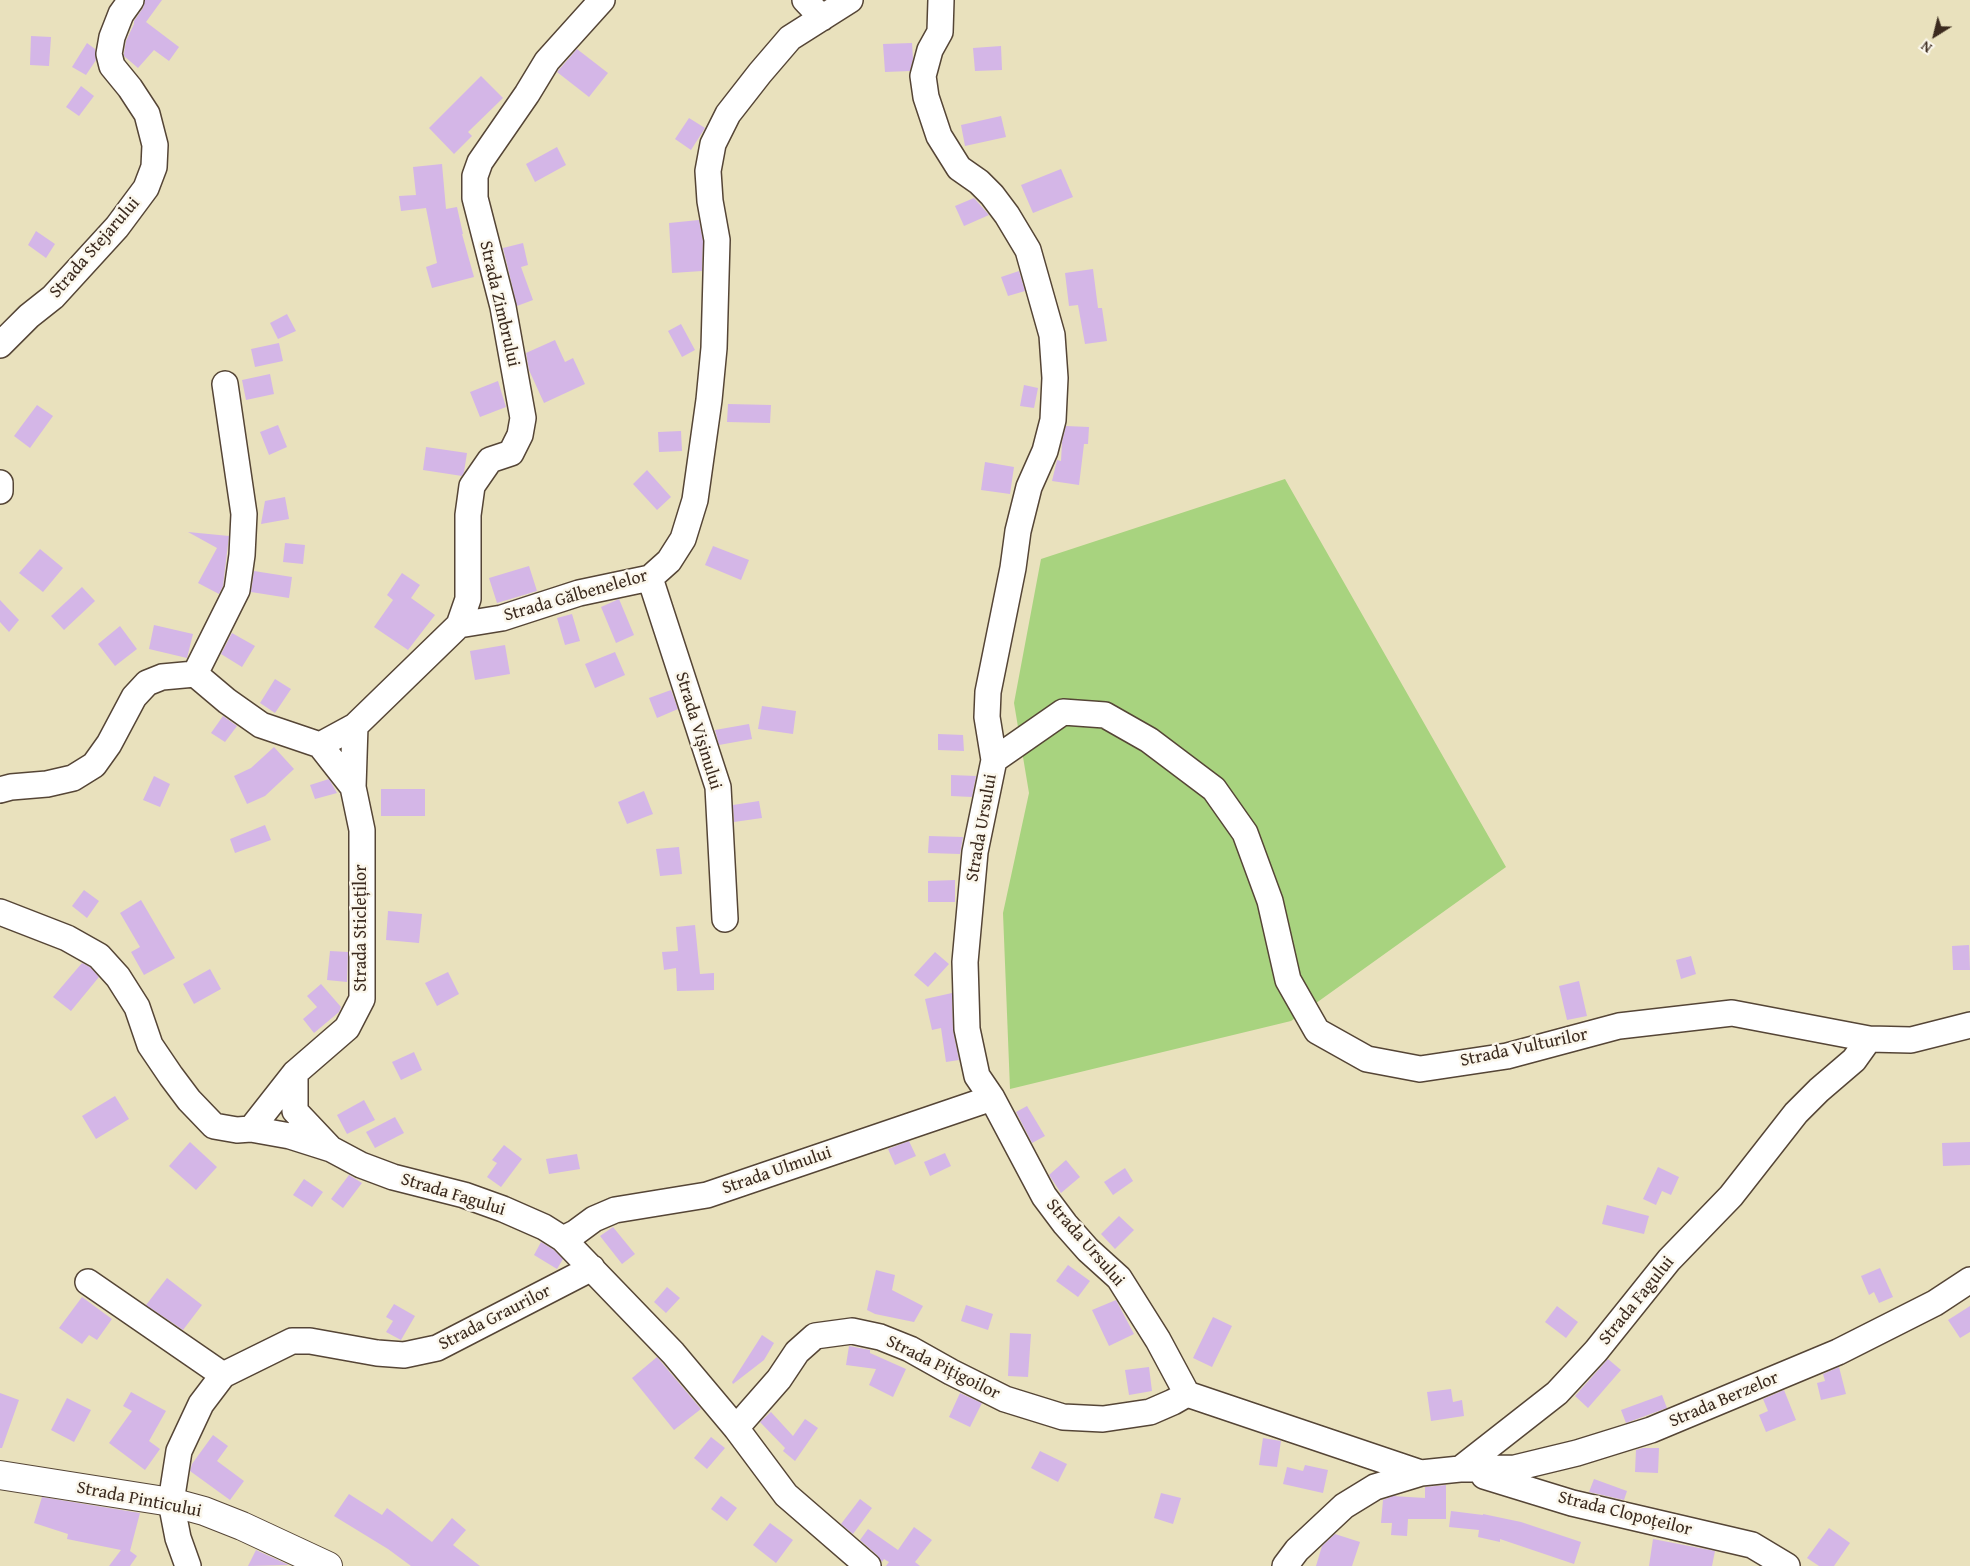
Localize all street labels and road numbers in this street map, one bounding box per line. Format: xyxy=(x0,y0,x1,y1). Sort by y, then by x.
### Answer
street label: Strada Stejarului xyxy=(45,193,145,303)
street label: Strada Zimbrului xyxy=(474,239,524,369)
street label: Strada Gălbenelelor xyxy=(502,565,650,627)
street label: Strada Vișinului xyxy=(670,670,726,792)
street label: Strada Ursului xyxy=(962,772,1002,884)
street label: Strada Sticleților xyxy=(350,864,372,992)
street label: Strada Vulturilor xyxy=(1458,1024,1590,1072)
street label: Strada Ulmului xyxy=(720,1142,834,1200)
street label: Strada Fagului xyxy=(398,1169,508,1221)
street label: Strada Ursului xyxy=(1041,1195,1129,1291)
street label: Strada Fagului xyxy=(1595,1252,1679,1350)
street label: Strada Graurilor xyxy=(435,1280,555,1356)
street label: Strada Pițigoilor xyxy=(883,1331,1003,1405)
street label: Strada Berzelor xyxy=(1666,1367,1782,1433)
street label: Strada Pinticului xyxy=(75,1477,203,1523)
street label: Strada Clopoțeilor xyxy=(1556,1487,1694,1541)

